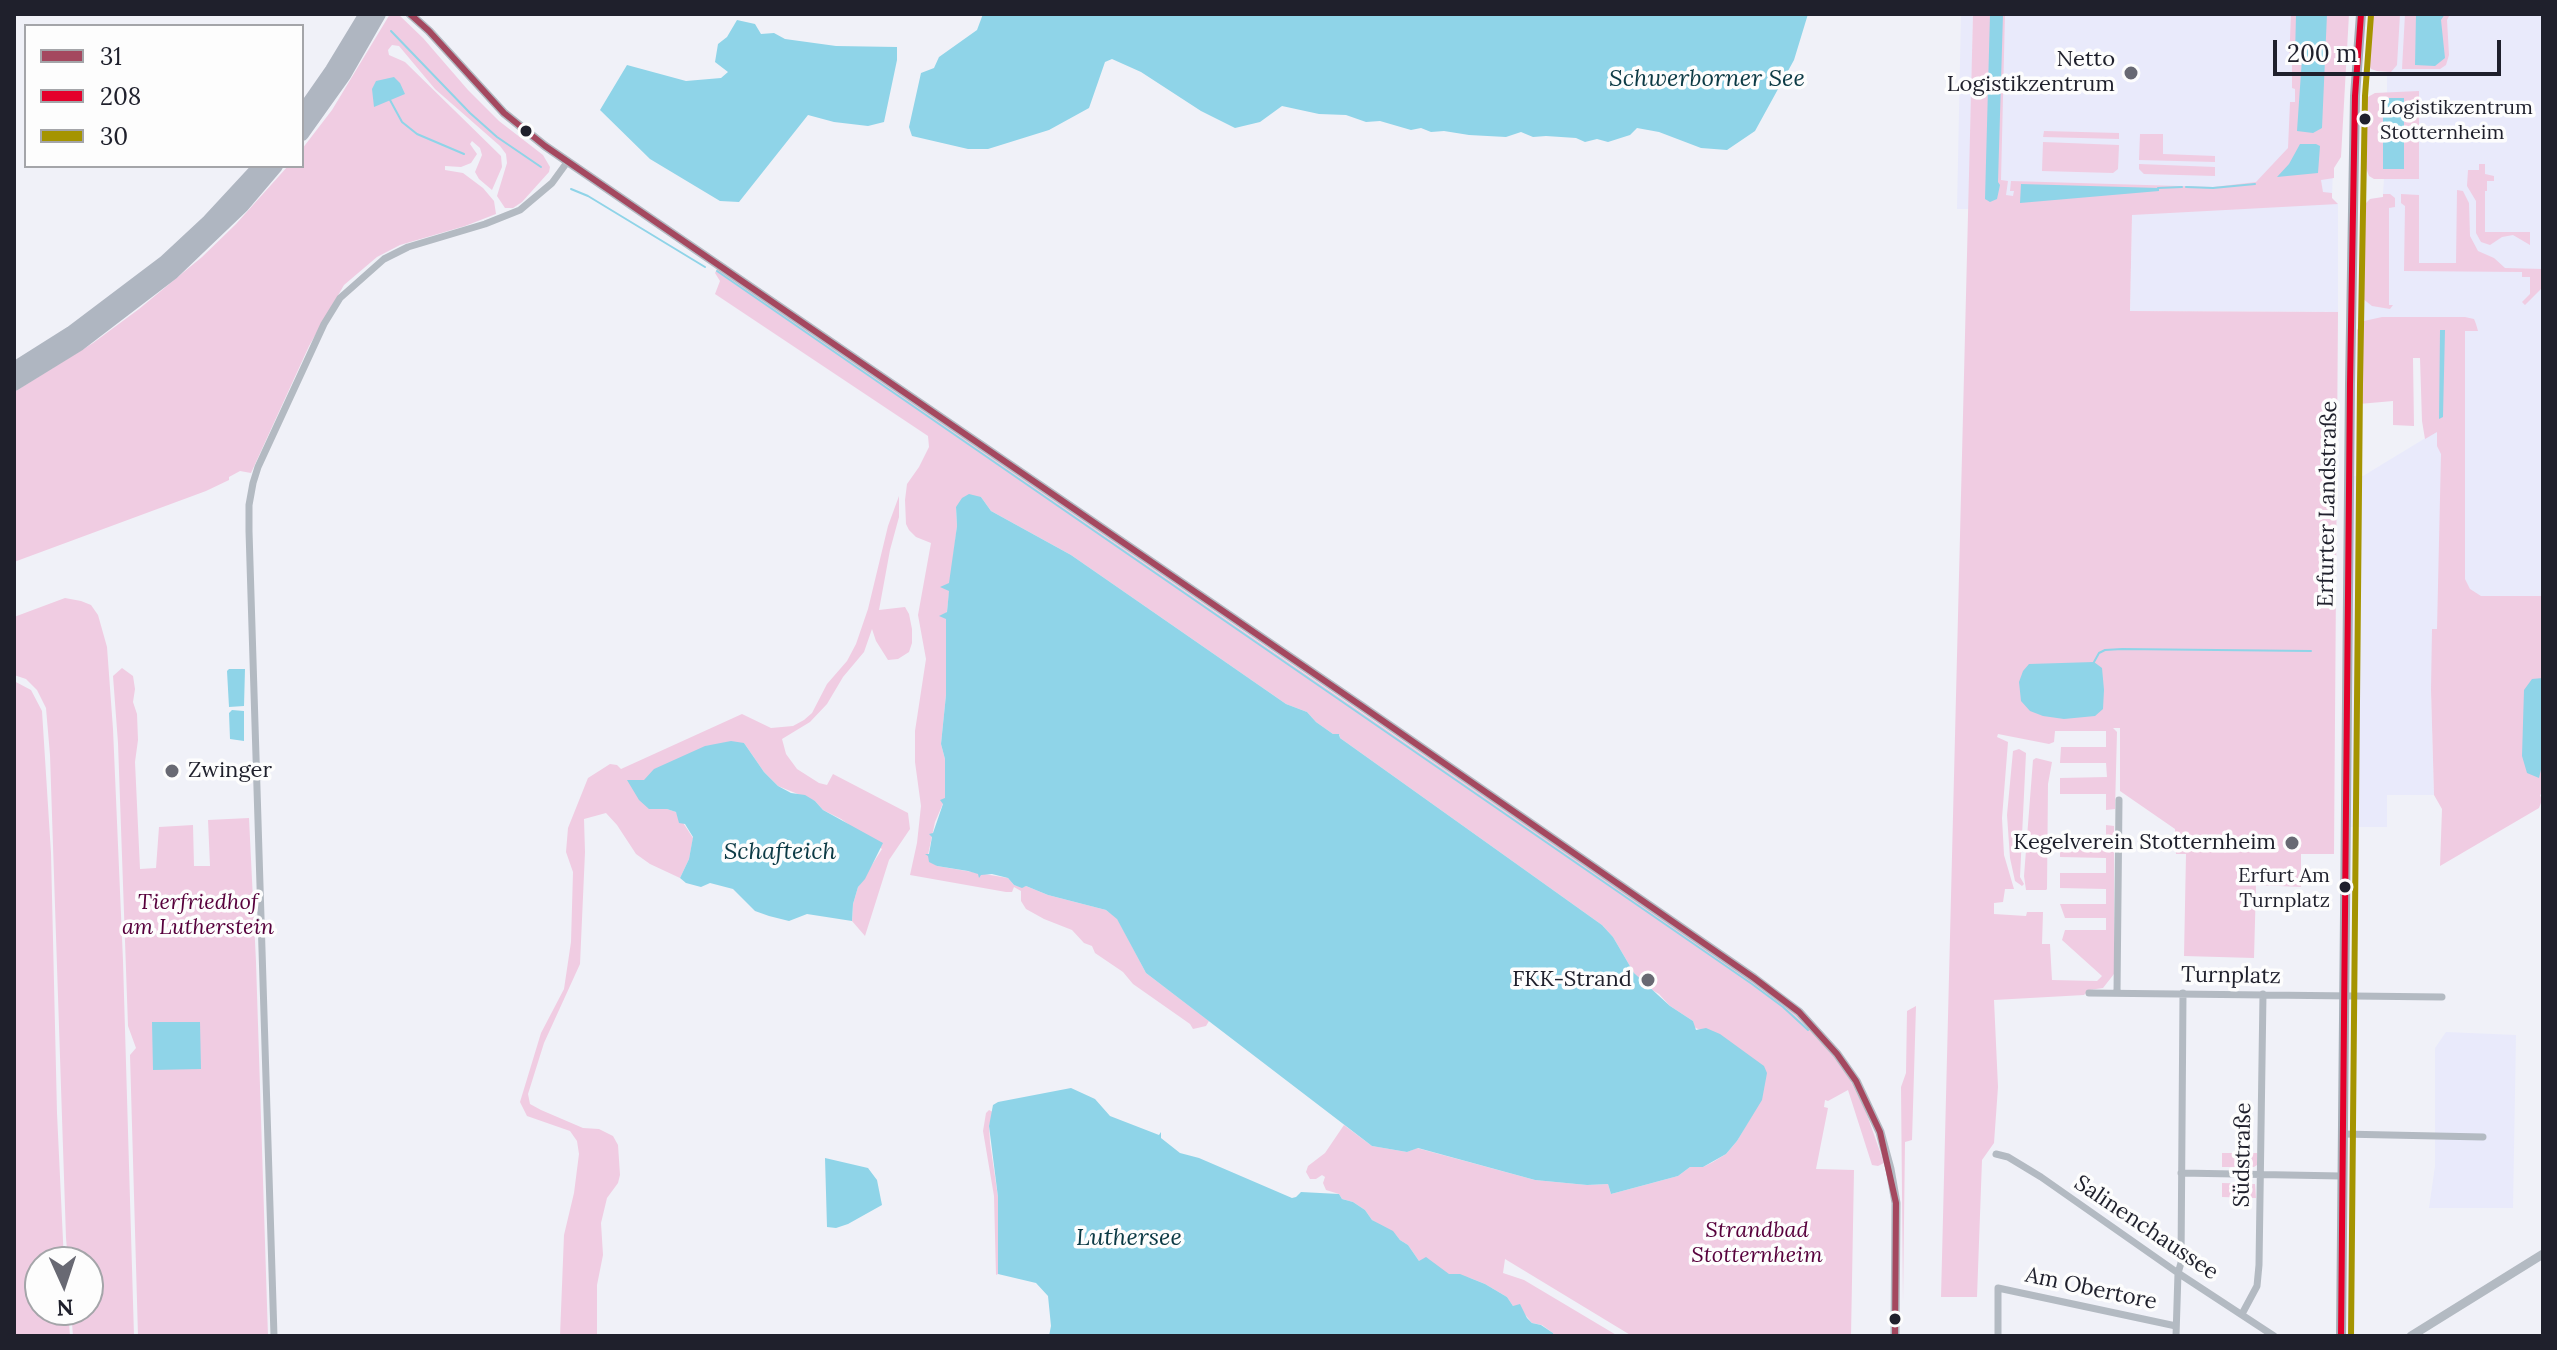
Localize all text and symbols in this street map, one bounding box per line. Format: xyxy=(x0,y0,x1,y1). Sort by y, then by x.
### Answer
legend xyxy=(24,24,304,168)
scale bar xyxy=(2277,24,2505,74)
text: 200 m xyxy=(2287,38,2357,69)
text: 31 xyxy=(100,41,122,72)
place label: Netto Logistikzentrum xyxy=(1947,47,2115,98)
marker: Netto Logistikzentrum xyxy=(2122,64,2140,82)
water label: Schwerborner See xyxy=(1609,65,1805,93)
text: 208 xyxy=(100,81,141,112)
place label: Logistikzentrum Stotternheim xyxy=(2380,96,2533,143)
marker: Logistikzentrum Stotternheim xyxy=(2357,111,2373,127)
text: 30 xyxy=(100,121,128,152)
unlabelled marker xyxy=(518,123,534,139)
street label: Erfurter Landstraße xyxy=(2313,400,2343,608)
place label: Zwinger xyxy=(188,758,272,784)
marker: Zwinger xyxy=(163,762,181,780)
place label: Kegelverein Stotternheim xyxy=(2013,830,2276,856)
marker: Kegelverein Stotternheim xyxy=(2283,834,2301,852)
water label: Schafteich xyxy=(724,838,836,866)
place label: Erfurt Am Turnplatz xyxy=(2238,864,2330,911)
marker: Erfurt Am Turnplatz xyxy=(2337,879,2353,895)
park label: Tierfriedhof am Lutherstein xyxy=(122,890,274,942)
street label: Turnplatz xyxy=(2181,962,2281,990)
place label: FKK-Strand xyxy=(1512,967,1632,993)
marker: FKK-Strand xyxy=(1639,971,1657,989)
street label: Südstraße xyxy=(2229,1102,2257,1208)
street label: Salinenchaussee xyxy=(2069,1170,2223,1286)
park label: Strandbad Stotternheim xyxy=(1691,1218,1823,1270)
water label: Luthersee xyxy=(1076,1224,1182,1252)
north arrow xyxy=(24,1246,104,1326)
street label: Am Obertore xyxy=(2023,1262,2159,1316)
text: N xyxy=(56,1294,74,1322)
unlabelled marker xyxy=(1887,1311,1903,1327)

